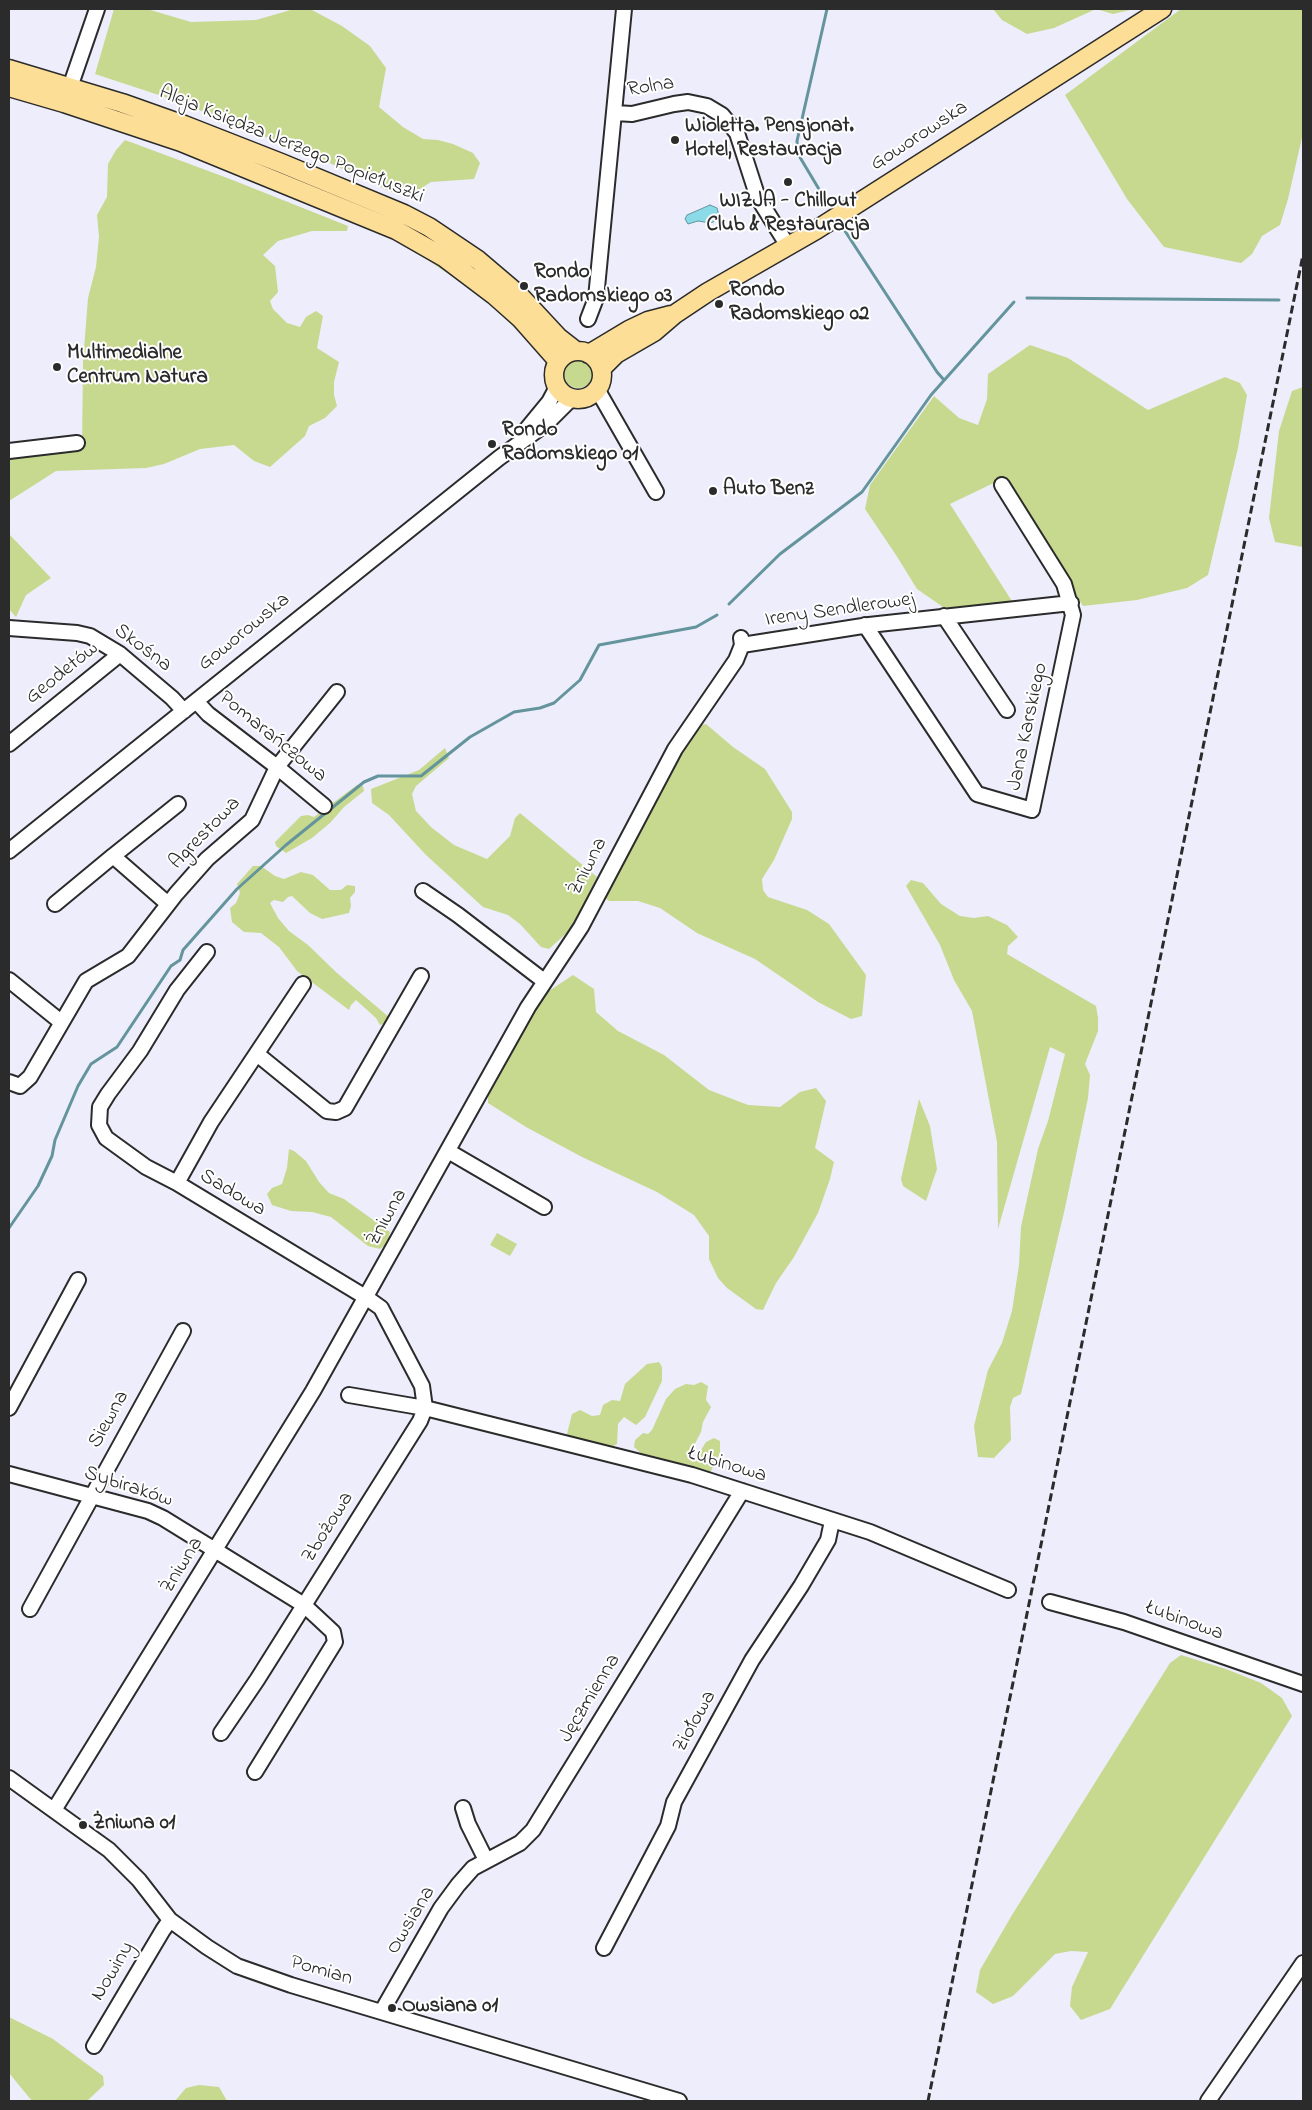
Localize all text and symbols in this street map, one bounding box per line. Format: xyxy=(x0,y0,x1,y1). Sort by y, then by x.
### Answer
street label: Rolna xyxy=(626,72,676,104)
street label: Aleja Księdza Jerzego Popiełuszki xyxy=(155,81,427,211)
street label: Goworowska xyxy=(867,96,973,178)
place label: Wioletta. Pensjonat. Hotel, Restauracja xyxy=(685,115,854,165)
marker: Wioletta. Pensjonat. Hotel, Restauracja xyxy=(669,134,681,146)
marker: WIZJA - Chillout Club & Restauracja xyxy=(782,176,794,188)
place label: WIZJA - Chillout Club & Restauracja xyxy=(707,190,869,240)
place label: Rondo Radomskiego 03 xyxy=(534,261,672,311)
place label: Rondo Radomskiego 02 xyxy=(729,279,869,329)
marker: Rondo Radomskiego 03 xyxy=(518,280,530,292)
marker: Rondo Radomskiego 02 xyxy=(713,298,725,310)
place label: Multimedialne Centrum Natura xyxy=(67,342,208,392)
marker: Multimedialne Centrum Natura xyxy=(51,361,63,373)
place label: Rondo Radomskiego 01 xyxy=(502,419,638,469)
marker: Rondo Radomskiego 01 xyxy=(486,438,498,450)
place label: Auto Benz xyxy=(723,478,814,504)
marker: Auto Benz xyxy=(707,485,719,497)
street label: Goworowska xyxy=(194,588,296,678)
street label: Ireny Sendlerowej xyxy=(764,588,916,634)
street label: Skośna xyxy=(108,619,176,679)
street label: Geodetów xyxy=(21,637,105,711)
street label: Jana Karskiego xyxy=(1003,661,1055,793)
street label: Pomarańczowa xyxy=(213,687,331,789)
street label: Agrestowa xyxy=(165,792,247,876)
street label: Żniwna xyxy=(564,834,614,900)
street label: Sadowa xyxy=(194,1164,270,1224)
street label: Żniwna xyxy=(362,1185,414,1251)
street label: Siewna xyxy=(84,1387,136,1453)
street label: Łubinowa xyxy=(685,1442,769,1490)
street label: Sybiraków xyxy=(80,1462,176,1514)
street label: Zbożowa xyxy=(297,1488,361,1568)
street label: Żniwna xyxy=(156,1533,210,1599)
street label: Łubinowa xyxy=(1142,1596,1226,1648)
street label: Jęczmienna xyxy=(555,1650,627,1748)
street label: Ziołowa xyxy=(669,1687,723,1757)
place label: Żniwna 01 xyxy=(93,1812,176,1838)
marker: Żniwna 01 xyxy=(77,1819,89,1831)
street label: Owsiana xyxy=(382,1882,442,1960)
street label: Nowiny xyxy=(87,1938,141,2006)
street label: Pomian xyxy=(287,1951,355,1993)
place label: Owsiana 01 xyxy=(402,1995,498,2021)
marker: Owsiana 01 xyxy=(386,2002,398,2014)

